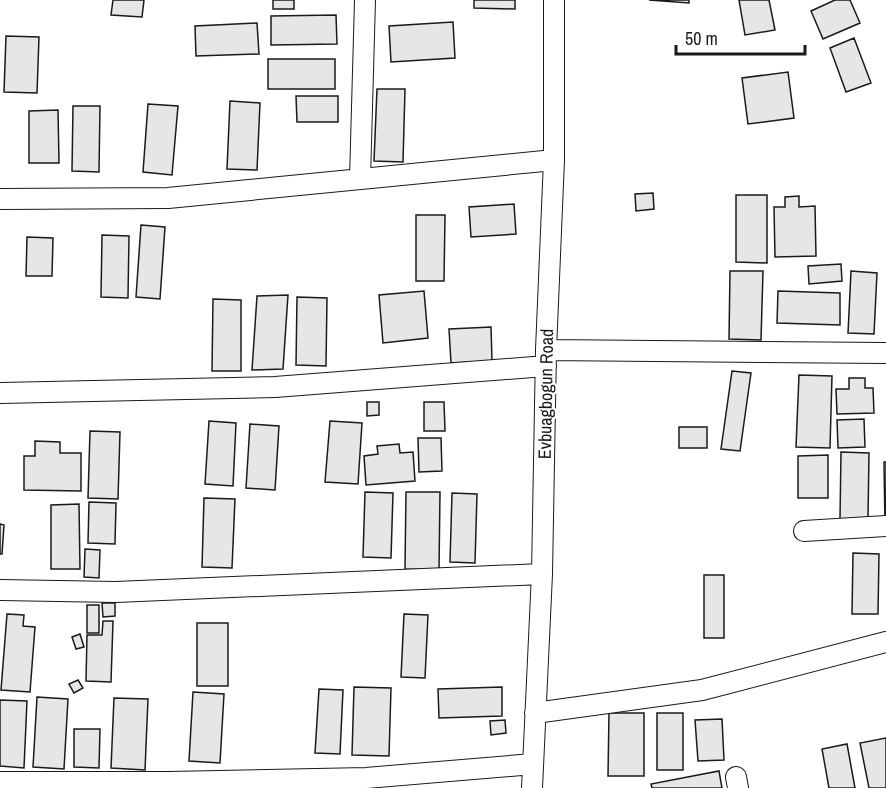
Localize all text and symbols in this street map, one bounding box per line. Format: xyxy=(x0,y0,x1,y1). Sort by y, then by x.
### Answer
scale bar xyxy=(676,18,805,56)
text: 50 m xyxy=(685,26,718,51)
street label: Evbuagbogun Road xyxy=(532,329,559,459)

